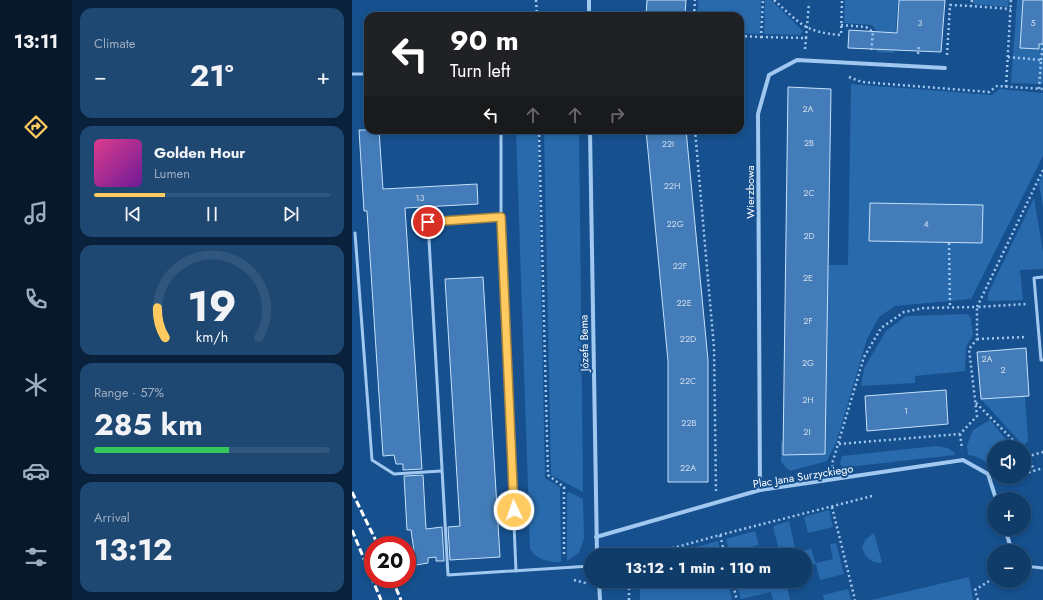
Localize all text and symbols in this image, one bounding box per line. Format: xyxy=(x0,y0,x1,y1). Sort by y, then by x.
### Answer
house number: 3 xyxy=(918,16,923,29)
house number: 5 xyxy=(1030,16,1036,29)
text: 90 m xyxy=(450,20,519,61)
icon: left xyxy=(384,28,436,80)
text: 13:11 xyxy=(14,29,58,55)
text: Climate xyxy=(94,34,135,53)
text: 21° xyxy=(190,54,234,97)
text: Turn left xyxy=(450,58,510,84)
text: − xyxy=(94,60,107,92)
text: + xyxy=(316,60,330,92)
house number: 2A xyxy=(802,102,814,115)
icon: left xyxy=(480,104,502,126)
icon: ahead xyxy=(522,104,544,126)
icon: ahead xyxy=(564,104,586,126)
icon: right xyxy=(606,104,628,126)
icon: directions xyxy=(22,113,50,141)
house number: 2B xyxy=(804,136,814,149)
house number: 22I xyxy=(662,137,674,150)
text: Golden Hour xyxy=(154,142,246,164)
text: Lumen xyxy=(154,164,190,183)
street label: Wierzbowa xyxy=(742,165,758,219)
house number: 22H xyxy=(664,179,680,192)
house number: 2C xyxy=(803,186,815,199)
house number: 13 xyxy=(416,191,425,204)
icon: music xyxy=(22,199,50,227)
icon: previous xyxy=(122,203,144,225)
icon: pause xyxy=(201,203,223,225)
icon: next xyxy=(280,203,302,225)
pin xyxy=(411,205,445,239)
icon: arrive xyxy=(417,211,439,233)
house number: 22G xyxy=(666,217,684,230)
house number: 4 xyxy=(923,217,929,230)
house number: 2D xyxy=(803,229,815,242)
house number: 22F xyxy=(673,259,687,272)
house number: 2E xyxy=(803,271,813,284)
text: 19 xyxy=(188,276,236,337)
icon: phone xyxy=(22,285,50,313)
house number: 22E xyxy=(676,296,692,309)
house number: 2F xyxy=(803,314,813,327)
street label: Józefa Bema xyxy=(576,315,593,373)
text: km/h xyxy=(196,327,228,347)
house number: 22D xyxy=(680,332,696,345)
house number: 2A xyxy=(981,352,993,365)
house number: 2G xyxy=(802,356,814,369)
house number: 2 xyxy=(1000,363,1006,376)
icon: climate xyxy=(22,371,50,399)
house number: 22C xyxy=(680,374,696,387)
text: Range · 57% xyxy=(94,383,164,402)
house number: 2H xyxy=(802,393,814,406)
text: 285 km xyxy=(94,403,203,446)
house number: 1 xyxy=(904,404,908,417)
house number: 22B xyxy=(681,416,697,429)
house number: 2I xyxy=(803,425,811,438)
map controls xyxy=(987,440,1031,588)
button: sound xyxy=(987,440,1031,484)
icon: car xyxy=(22,457,50,485)
street label: Plac Jana Surzyckiego xyxy=(752,460,854,492)
house number: 22A xyxy=(680,461,696,474)
position arrow xyxy=(493,489,535,531)
button: + xyxy=(987,492,1031,536)
text: Arrival xyxy=(94,508,130,527)
text: 13:12 xyxy=(94,528,173,571)
speed limit sign: 20 xyxy=(364,536,416,588)
icon: filters xyxy=(22,543,50,571)
button: − xyxy=(987,544,1031,588)
text: 13:12 · 1 min · 110 m xyxy=(625,557,771,579)

